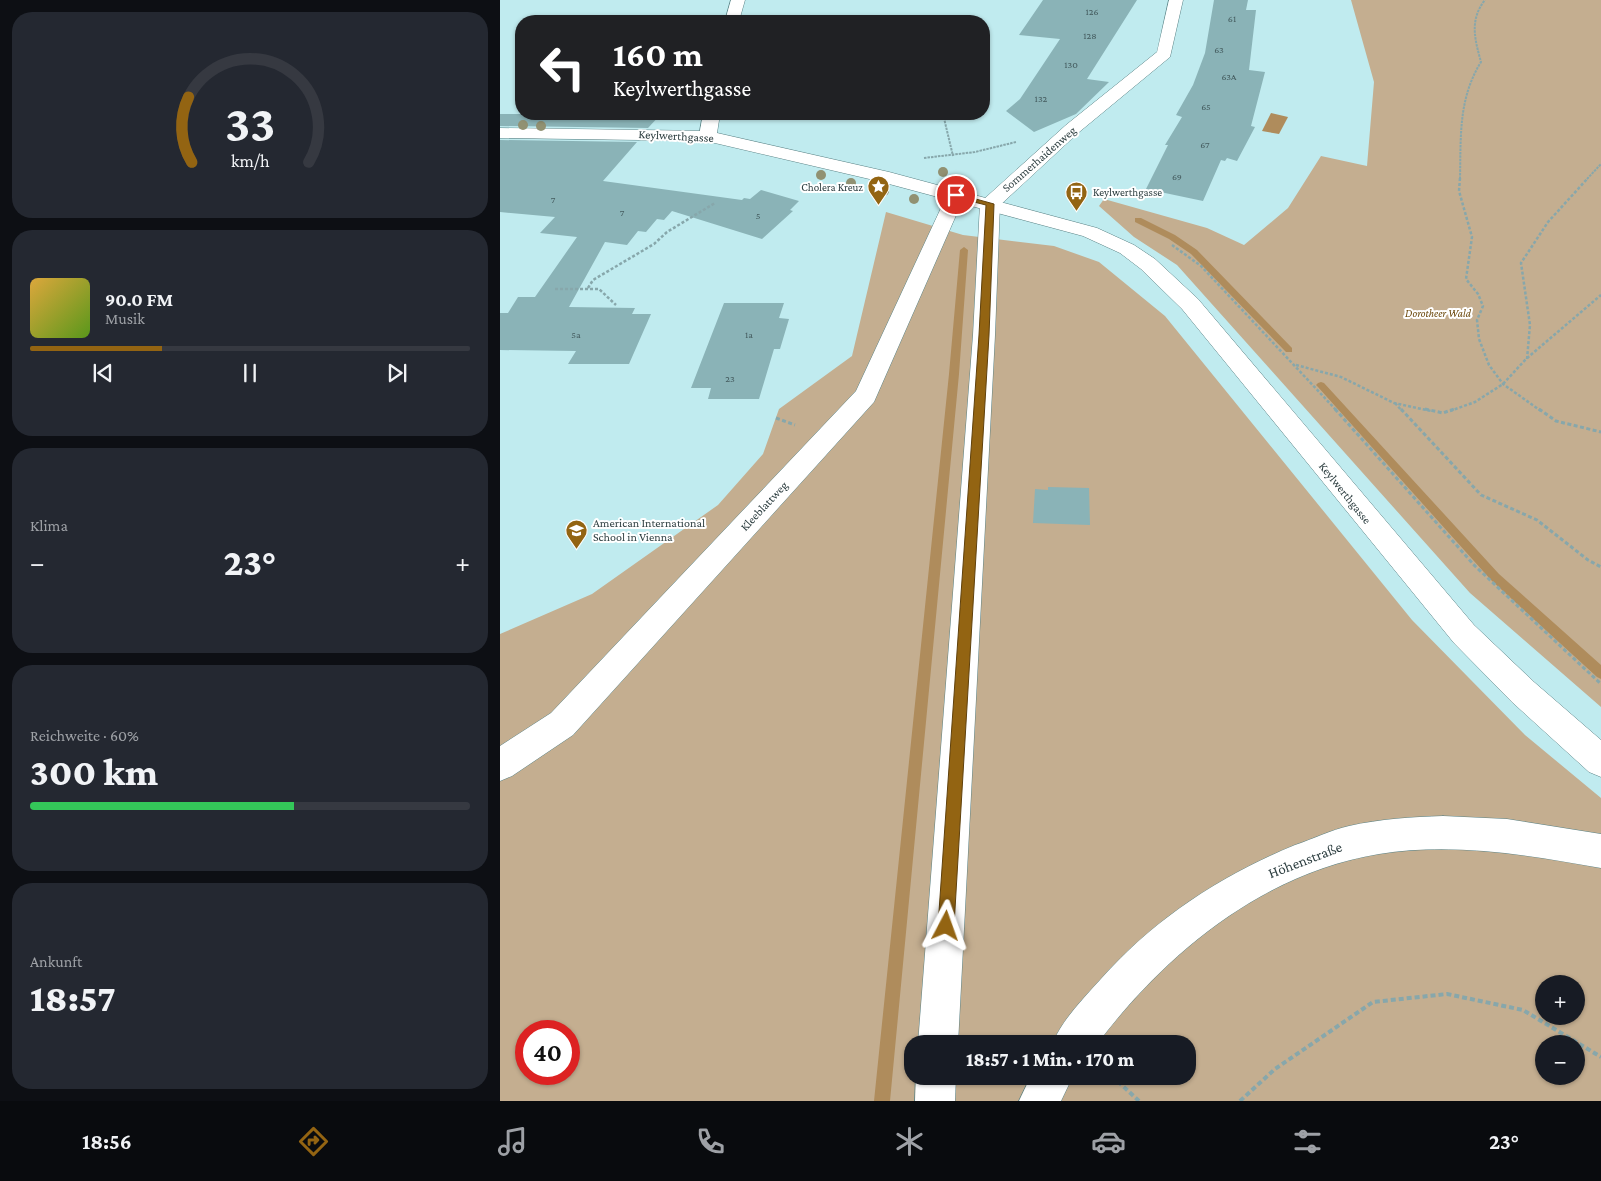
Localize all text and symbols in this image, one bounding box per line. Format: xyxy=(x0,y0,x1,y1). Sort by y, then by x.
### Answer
house number: 126 xyxy=(1085,6,1099,17)
house number: 61 xyxy=(1228,13,1236,24)
house number: 128 xyxy=(1083,30,1097,41)
icon: left xyxy=(530,35,595,100)
text: 160 m xyxy=(613,35,703,74)
house number: 63 xyxy=(1214,44,1224,55)
house number: 130 xyxy=(1064,59,1078,70)
house number: 63A xyxy=(1221,71,1237,82)
text: Keylwerthgasse xyxy=(613,76,751,101)
house number: 132 xyxy=(1035,93,1048,104)
text: 33 xyxy=(225,94,275,152)
house number: 65 xyxy=(1201,101,1211,112)
street label: Sommerhaidenweg xyxy=(999,123,1079,195)
street label: Keylwerthgasse xyxy=(638,127,714,145)
house number: 67 xyxy=(1200,139,1210,150)
text: km/h xyxy=(231,151,270,171)
house number: 69 xyxy=(1172,171,1182,182)
pin xyxy=(935,174,977,216)
place icon: Cholera Kreuz xyxy=(867,175,891,206)
bus stop icon: Keylwerthgasse xyxy=(1065,180,1089,211)
place label: Cholera Kreuz xyxy=(801,181,863,193)
icon: arrive xyxy=(942,181,970,209)
place label: Keylwerthgasse xyxy=(1093,186,1162,199)
house number: 7 xyxy=(551,194,556,205)
house number: 7 xyxy=(620,207,625,218)
house number: 5 xyxy=(756,210,761,221)
text: 90.0 FM xyxy=(105,289,173,310)
park label: Dorotheer Wald xyxy=(1405,307,1472,319)
text: Musik xyxy=(105,310,145,327)
house number: 5a xyxy=(571,329,581,340)
house number: 1a xyxy=(745,329,753,340)
icon: previous xyxy=(89,359,117,387)
icon: pause xyxy=(236,359,264,387)
icon: next xyxy=(383,359,411,387)
house number: 23 xyxy=(725,373,735,384)
street label: Keylwerthgasse xyxy=(1316,459,1374,527)
street label: Kleeblattweg xyxy=(737,478,791,534)
place label: American International School in Vienna xyxy=(593,516,705,544)
text: Klima xyxy=(30,517,68,534)
school or university icon: American International School in Vienna xyxy=(565,518,589,549)
text: 23° xyxy=(223,541,277,583)
text: − xyxy=(30,547,45,578)
text: + xyxy=(455,547,470,578)
text: Reichweite · 60% xyxy=(30,727,139,744)
text: 300 km xyxy=(30,751,158,793)
street label: Höhenstraße xyxy=(1266,838,1345,881)
position arrow xyxy=(919,899,971,951)
text: Ankunft xyxy=(30,953,82,970)
map controls xyxy=(1535,975,1585,1085)
button: + xyxy=(1535,975,1585,1025)
text: 18:57 xyxy=(30,977,116,1019)
speed limit sign: 40 xyxy=(515,1020,580,1085)
button: − xyxy=(1535,1035,1585,1085)
text: 18:57 · 1 Min. · 170 m xyxy=(966,1049,1134,1070)
icon: directions xyxy=(296,1124,331,1159)
icon: music xyxy=(495,1124,530,1159)
icon: phone xyxy=(693,1124,728,1159)
icon: climate xyxy=(892,1124,927,1159)
icon: car xyxy=(1091,1124,1126,1159)
icon: filters xyxy=(1290,1124,1325,1159)
text: 18:56 xyxy=(82,1129,132,1154)
text: 23° xyxy=(1489,1129,1519,1154)

